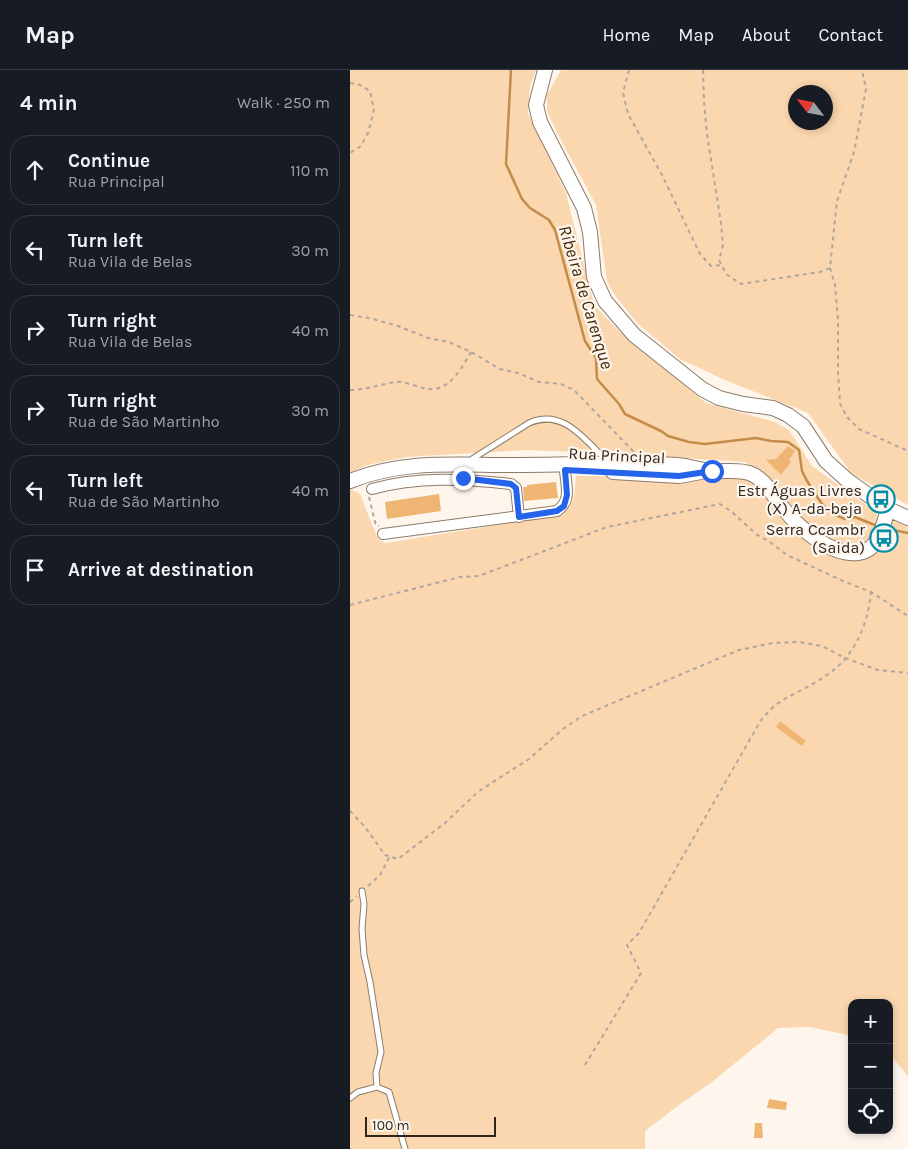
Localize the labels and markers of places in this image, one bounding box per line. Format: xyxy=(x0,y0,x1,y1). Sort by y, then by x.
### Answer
place label: Estr Águas Livres (X) A-da-beja xyxy=(737,481,862,518)
bus stop icon: Estr Águas Livres (X) A-da-beja xyxy=(866,484,896,514)
place label: Serra Ccambr (Saida) xyxy=(766,520,865,557)
bus stop icon: Serra Ccambr (Saida) xyxy=(869,523,899,553)

